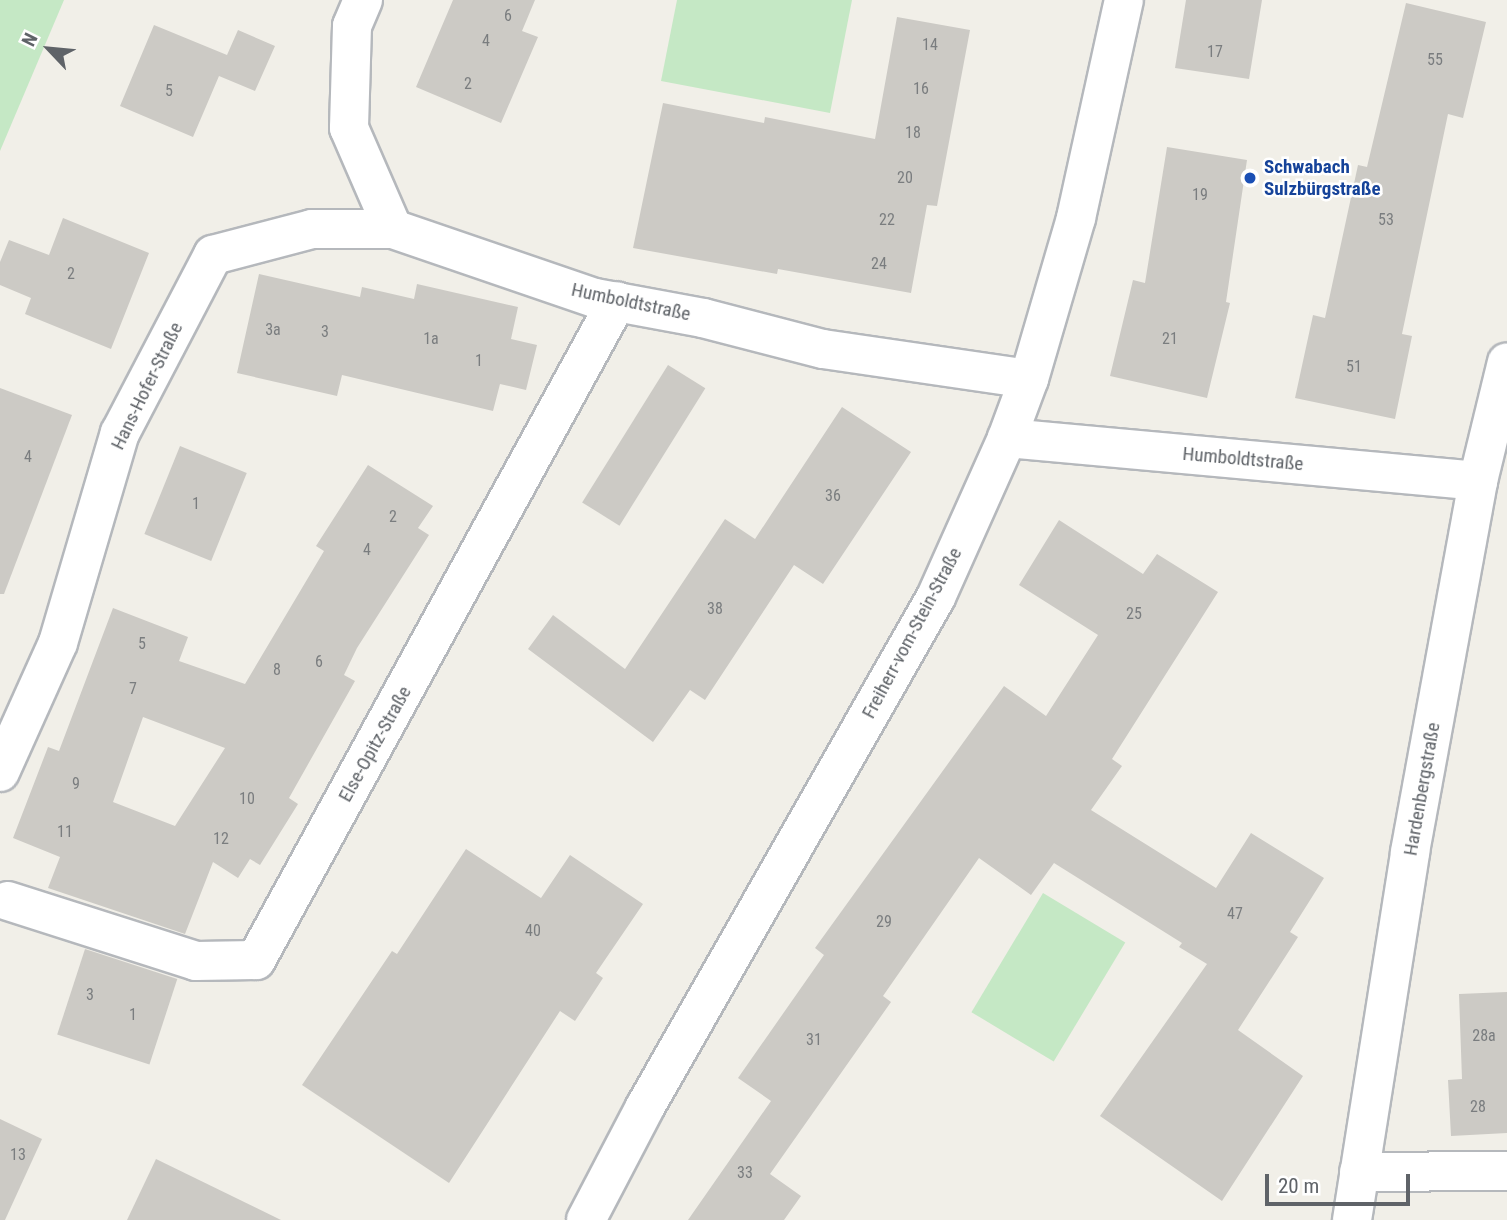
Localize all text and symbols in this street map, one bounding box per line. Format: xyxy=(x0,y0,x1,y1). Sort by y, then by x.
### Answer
house number: 6 xyxy=(504,6,512,26)
north arrow xyxy=(14,14,84,84)
text: N xyxy=(17,29,43,50)
house number: 4 xyxy=(482,31,490,51)
house number: 14 xyxy=(922,35,938,55)
house number: 17 xyxy=(1207,42,1223,62)
house number: 55 xyxy=(1427,50,1443,70)
house number: 2 xyxy=(464,74,472,94)
house number: 16 xyxy=(913,79,929,99)
house number: 5 xyxy=(165,81,173,101)
house number: 18 xyxy=(905,123,921,143)
place label: Schwabach Sulzbürgstraße xyxy=(1264,156,1381,200)
house number: 20 xyxy=(897,168,913,188)
marker: Schwabach Sulzbürgstraße xyxy=(1242,170,1258,186)
house number: 19 xyxy=(1192,185,1208,205)
house number: 22 xyxy=(879,210,895,230)
house number: 53 xyxy=(1378,210,1394,230)
house number: 24 xyxy=(871,254,887,274)
house number: 2 xyxy=(67,264,75,284)
street label: Humboldtstraße xyxy=(569,278,693,326)
street label: Hans-Hofer-Straße xyxy=(106,319,188,453)
house number: 3a xyxy=(265,320,281,340)
house number: 3 xyxy=(321,322,329,342)
house number: 1a xyxy=(423,329,439,349)
house number: 21 xyxy=(1162,329,1178,349)
house number: 1 xyxy=(475,351,483,371)
house number: 51 xyxy=(1346,357,1362,377)
street label: Humboldtstraße xyxy=(1182,442,1304,476)
house number: 4 xyxy=(24,447,32,467)
house number: 36 xyxy=(825,486,841,506)
house number: 1 xyxy=(192,494,200,514)
house number: 2 xyxy=(389,507,397,527)
house number: 4 xyxy=(363,540,371,560)
street label: Freiherr-vom-Stein-Straße xyxy=(857,544,967,722)
house number: 38 xyxy=(707,599,723,619)
house number: 25 xyxy=(1126,604,1142,624)
house number: 5 xyxy=(138,634,146,654)
house number: 6 xyxy=(315,652,323,672)
house number: 8 xyxy=(273,660,281,680)
house number: 7 xyxy=(129,679,137,699)
street label: Else-Opitz-Straße xyxy=(334,682,416,806)
street label: Hardenbergstraße xyxy=(1399,721,1445,857)
house number: 9 xyxy=(72,774,80,794)
house number: 10 xyxy=(239,789,255,809)
house number: 11 xyxy=(57,822,73,842)
house number: 12 xyxy=(213,829,229,849)
house number: 47 xyxy=(1227,904,1243,924)
house number: 29 xyxy=(876,912,892,932)
house number: 40 xyxy=(525,921,541,941)
house number: 3 xyxy=(86,985,94,1005)
house number: 1 xyxy=(129,1005,137,1025)
house number: 28a xyxy=(1472,1026,1496,1046)
house number: 31 xyxy=(806,1030,822,1050)
house number: 28 xyxy=(1470,1097,1486,1117)
house number: 13 xyxy=(10,1145,26,1165)
scale bar xyxy=(1269,1160,1414,1204)
house number: 33 xyxy=(737,1163,753,1183)
text: 20 m xyxy=(1278,1174,1319,1198)

